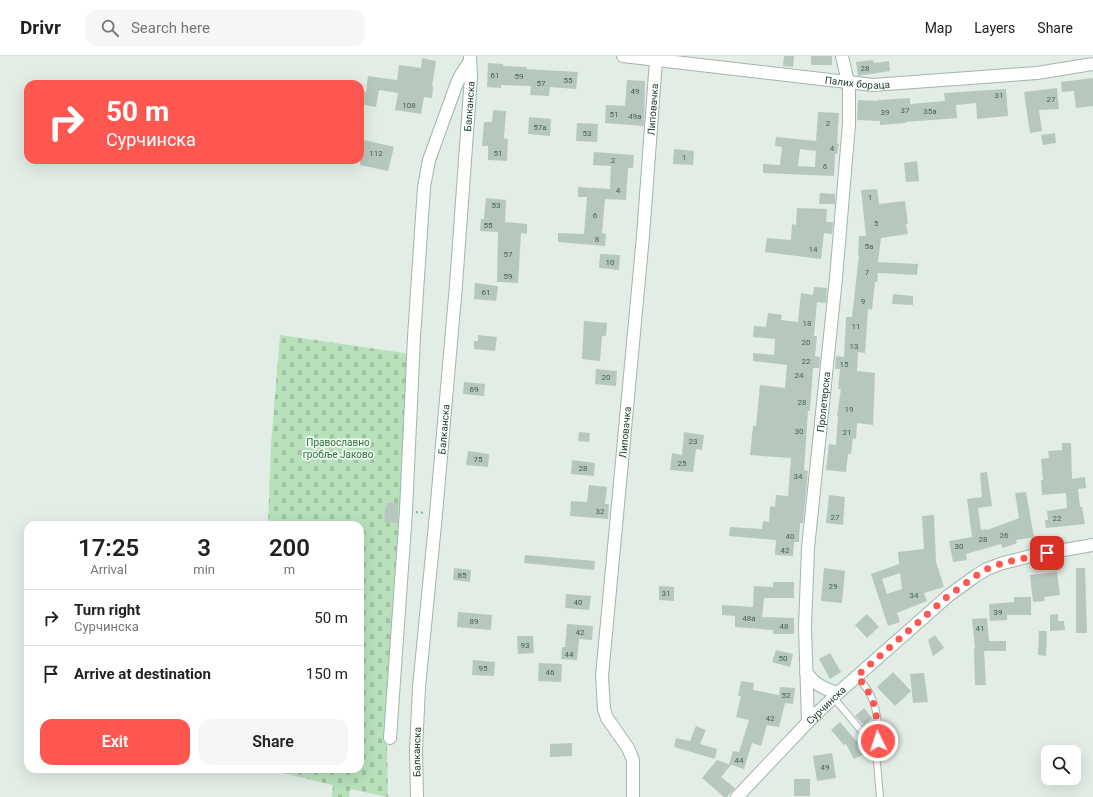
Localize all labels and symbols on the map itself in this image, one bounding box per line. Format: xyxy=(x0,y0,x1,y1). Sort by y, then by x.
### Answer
house number: 28 xyxy=(861,64,870,73)
house number: 61 xyxy=(491,71,500,80)
house number: 59 xyxy=(515,72,524,81)
street label: Палих бораца xyxy=(824,74,890,91)
house number: 55 xyxy=(564,76,573,85)
house number: 57 xyxy=(537,79,546,88)
street label: Балканска xyxy=(462,81,477,132)
street label: Липовачка xyxy=(645,83,660,136)
house number: 49 xyxy=(631,87,640,96)
house number: 31 xyxy=(995,91,1004,100)
house number: 27 xyxy=(1047,95,1056,104)
house number: 108 xyxy=(402,101,416,110)
house number: 37 xyxy=(901,106,910,115)
house number: 35a xyxy=(923,107,937,116)
house number: 39 xyxy=(881,108,890,117)
house number: 51 xyxy=(610,110,619,119)
house number: 49a xyxy=(628,112,642,121)
house number: 2 xyxy=(826,119,831,128)
house number: 57a xyxy=(533,123,547,132)
house number: 53 xyxy=(583,129,592,138)
house number: 4 xyxy=(830,144,835,153)
house number: 112 xyxy=(369,149,383,158)
house number: 51 xyxy=(494,149,503,158)
house number: 1 xyxy=(682,153,686,162)
house number: 2 xyxy=(611,156,616,165)
house number: 6 xyxy=(823,162,828,171)
house number: 4 xyxy=(616,186,621,195)
house number: 1 xyxy=(868,193,872,202)
house number: 53 xyxy=(492,201,501,210)
house number: 6 xyxy=(593,211,598,220)
house number: 5 xyxy=(874,219,879,228)
house number: 55 xyxy=(484,221,493,230)
house number: 8 xyxy=(595,235,600,244)
house number: 5a xyxy=(865,242,873,251)
house number: 14 xyxy=(809,245,818,254)
house number: 57 xyxy=(504,250,513,259)
house number: 10 xyxy=(606,258,615,267)
house number: 7 xyxy=(865,268,870,277)
house number: 59 xyxy=(504,272,513,281)
house number: 61 xyxy=(482,288,491,297)
house number: 9 xyxy=(861,297,865,306)
house number: 18 xyxy=(803,319,812,328)
house number: 11 xyxy=(852,322,861,331)
house number: 20 xyxy=(802,338,811,347)
house number: 13 xyxy=(850,342,859,351)
house number: 22 xyxy=(802,357,811,366)
house number: 15 xyxy=(840,360,849,369)
house number: 24 xyxy=(795,371,804,380)
street label: Пролетерска xyxy=(815,371,832,433)
house number: 20 xyxy=(602,373,611,382)
house number: 69 xyxy=(470,385,479,394)
house number: 28 xyxy=(798,398,807,407)
street label: Балканска xyxy=(436,404,452,455)
house number: 19 xyxy=(845,405,854,414)
street label: Липовачка xyxy=(617,406,633,459)
house number: 30 xyxy=(795,427,804,436)
house number: 21 xyxy=(843,428,852,437)
park label: Православно гробље Јаково xyxy=(303,437,374,460)
house number: 23 xyxy=(689,437,698,446)
house number: 75 xyxy=(474,455,483,464)
house number: 25 xyxy=(678,459,687,468)
house number: 28 xyxy=(579,464,588,473)
house number: 34 xyxy=(794,472,803,481)
house number: 32 xyxy=(596,507,605,516)
house number: 27 xyxy=(831,513,840,522)
house number: 22 xyxy=(1053,514,1062,523)
house number: 26 xyxy=(1000,531,1009,540)
house number: 40 xyxy=(786,532,795,541)
house number: 28 xyxy=(979,535,988,544)
pin xyxy=(1030,536,1064,570)
house number: 30 xyxy=(955,542,964,551)
house number: 42 xyxy=(781,546,790,555)
house number: 85 xyxy=(458,571,467,580)
house number: 29 xyxy=(829,582,838,591)
house number: 31 xyxy=(662,589,671,598)
house number: 34 xyxy=(910,591,919,600)
house number: 40 xyxy=(574,598,583,607)
house number: 39 xyxy=(994,608,1003,617)
house number: 48a xyxy=(742,614,756,623)
house number: 89 xyxy=(470,617,479,626)
house number: 48 xyxy=(780,622,789,631)
house number: 41 xyxy=(976,624,985,633)
house number: 42 xyxy=(576,628,585,637)
house number: 93 xyxy=(521,641,530,650)
house number: 44 xyxy=(565,650,574,659)
house number: 50 xyxy=(779,654,788,663)
house number: 95 xyxy=(479,664,488,673)
house number: 46 xyxy=(546,668,555,677)
street label: Сурчинска xyxy=(804,684,848,727)
house number: 52 xyxy=(782,691,791,700)
house number: 42 xyxy=(766,714,775,723)
position arrow xyxy=(857,720,899,762)
street label: Балканска xyxy=(411,727,423,777)
house number: 44 xyxy=(735,756,744,765)
house number: 49 xyxy=(821,763,830,772)

